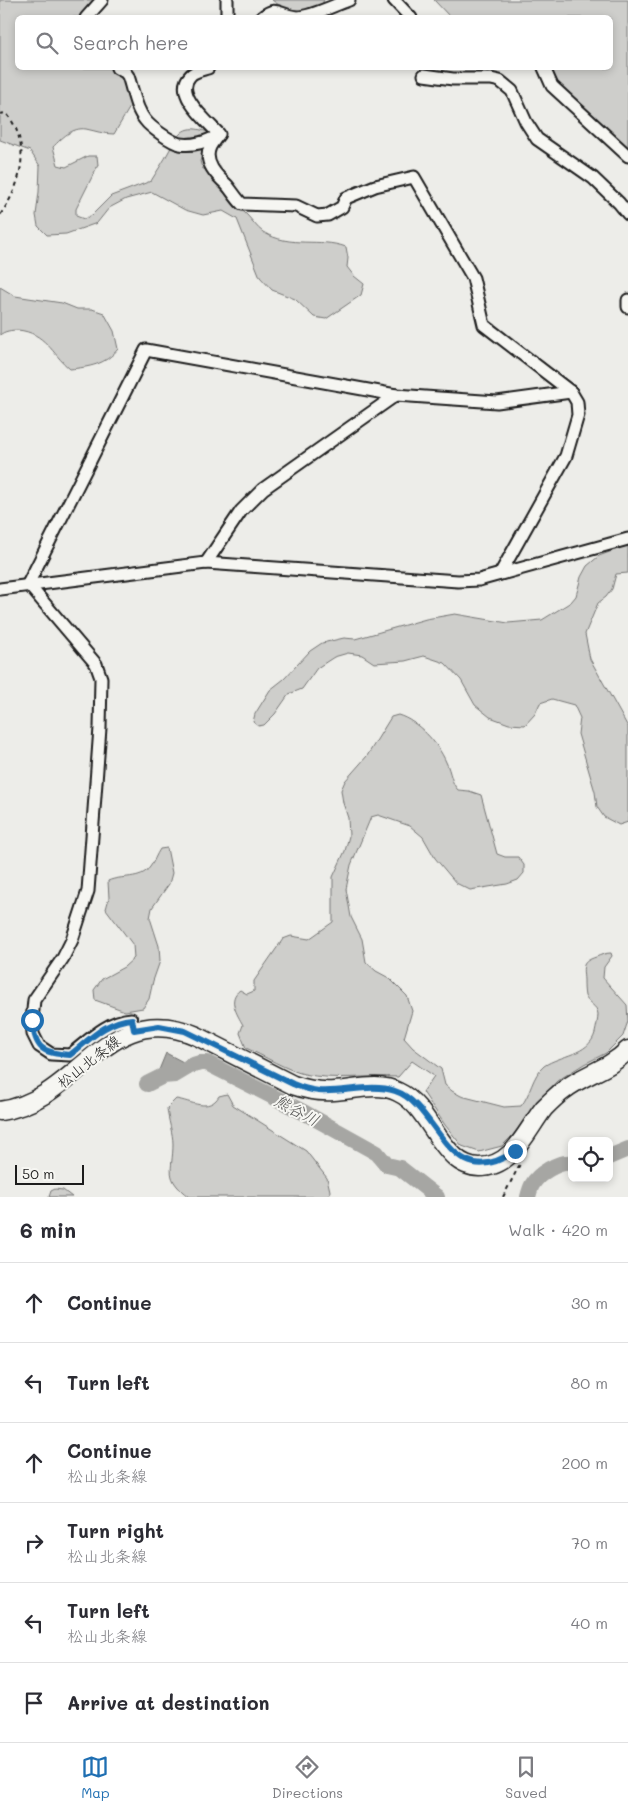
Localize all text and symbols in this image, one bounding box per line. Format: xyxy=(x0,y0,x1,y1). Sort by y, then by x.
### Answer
search box xyxy=(15,15,613,70)
icon: search xyxy=(33,29,61,57)
text: Search here xyxy=(73,30,189,55)
route start xyxy=(21,1009,44,1032)
street label: 松山北条線 xyxy=(53,1030,124,1092)
water label: 熊谷川 xyxy=(271,1089,323,1130)
map controls xyxy=(568,1137,613,1182)
button: locate xyxy=(568,1137,613,1182)
route end xyxy=(504,1140,527,1163)
scale bar xyxy=(15,1162,84,1185)
text: 50 m xyxy=(22,1164,54,1183)
text: 6 min xyxy=(20,1216,76,1243)
text: Walk · 420 m xyxy=(508,1219,608,1240)
icon: ahead xyxy=(20,1289,48,1317)
text: Continue xyxy=(67,1290,152,1315)
text: 30 m xyxy=(571,1292,608,1313)
icon: left xyxy=(20,1369,48,1397)
text: Turn left xyxy=(67,1370,150,1395)
text: 80 m xyxy=(571,1372,608,1393)
text: Continue xyxy=(67,1438,152,1463)
icon: ahead xyxy=(20,1449,48,1477)
text: 200 m xyxy=(561,1452,608,1473)
text: 松山北条線 xyxy=(67,1465,147,1486)
text: Turn right xyxy=(67,1518,164,1543)
icon: right xyxy=(20,1529,48,1557)
text: 70 m xyxy=(571,1532,608,1553)
text: 松山北条線 xyxy=(67,1545,147,1566)
text: Turn left xyxy=(67,1598,150,1623)
icon: left xyxy=(20,1609,48,1637)
text: 40 m xyxy=(571,1612,608,1633)
text: 松山北条線 xyxy=(67,1625,147,1646)
icon: arrive xyxy=(20,1689,48,1717)
text: Arrive at destination xyxy=(67,1690,270,1715)
tab: Map xyxy=(81,1753,110,1802)
tab: Directions xyxy=(272,1753,343,1802)
tab: Saved xyxy=(505,1753,547,1802)

